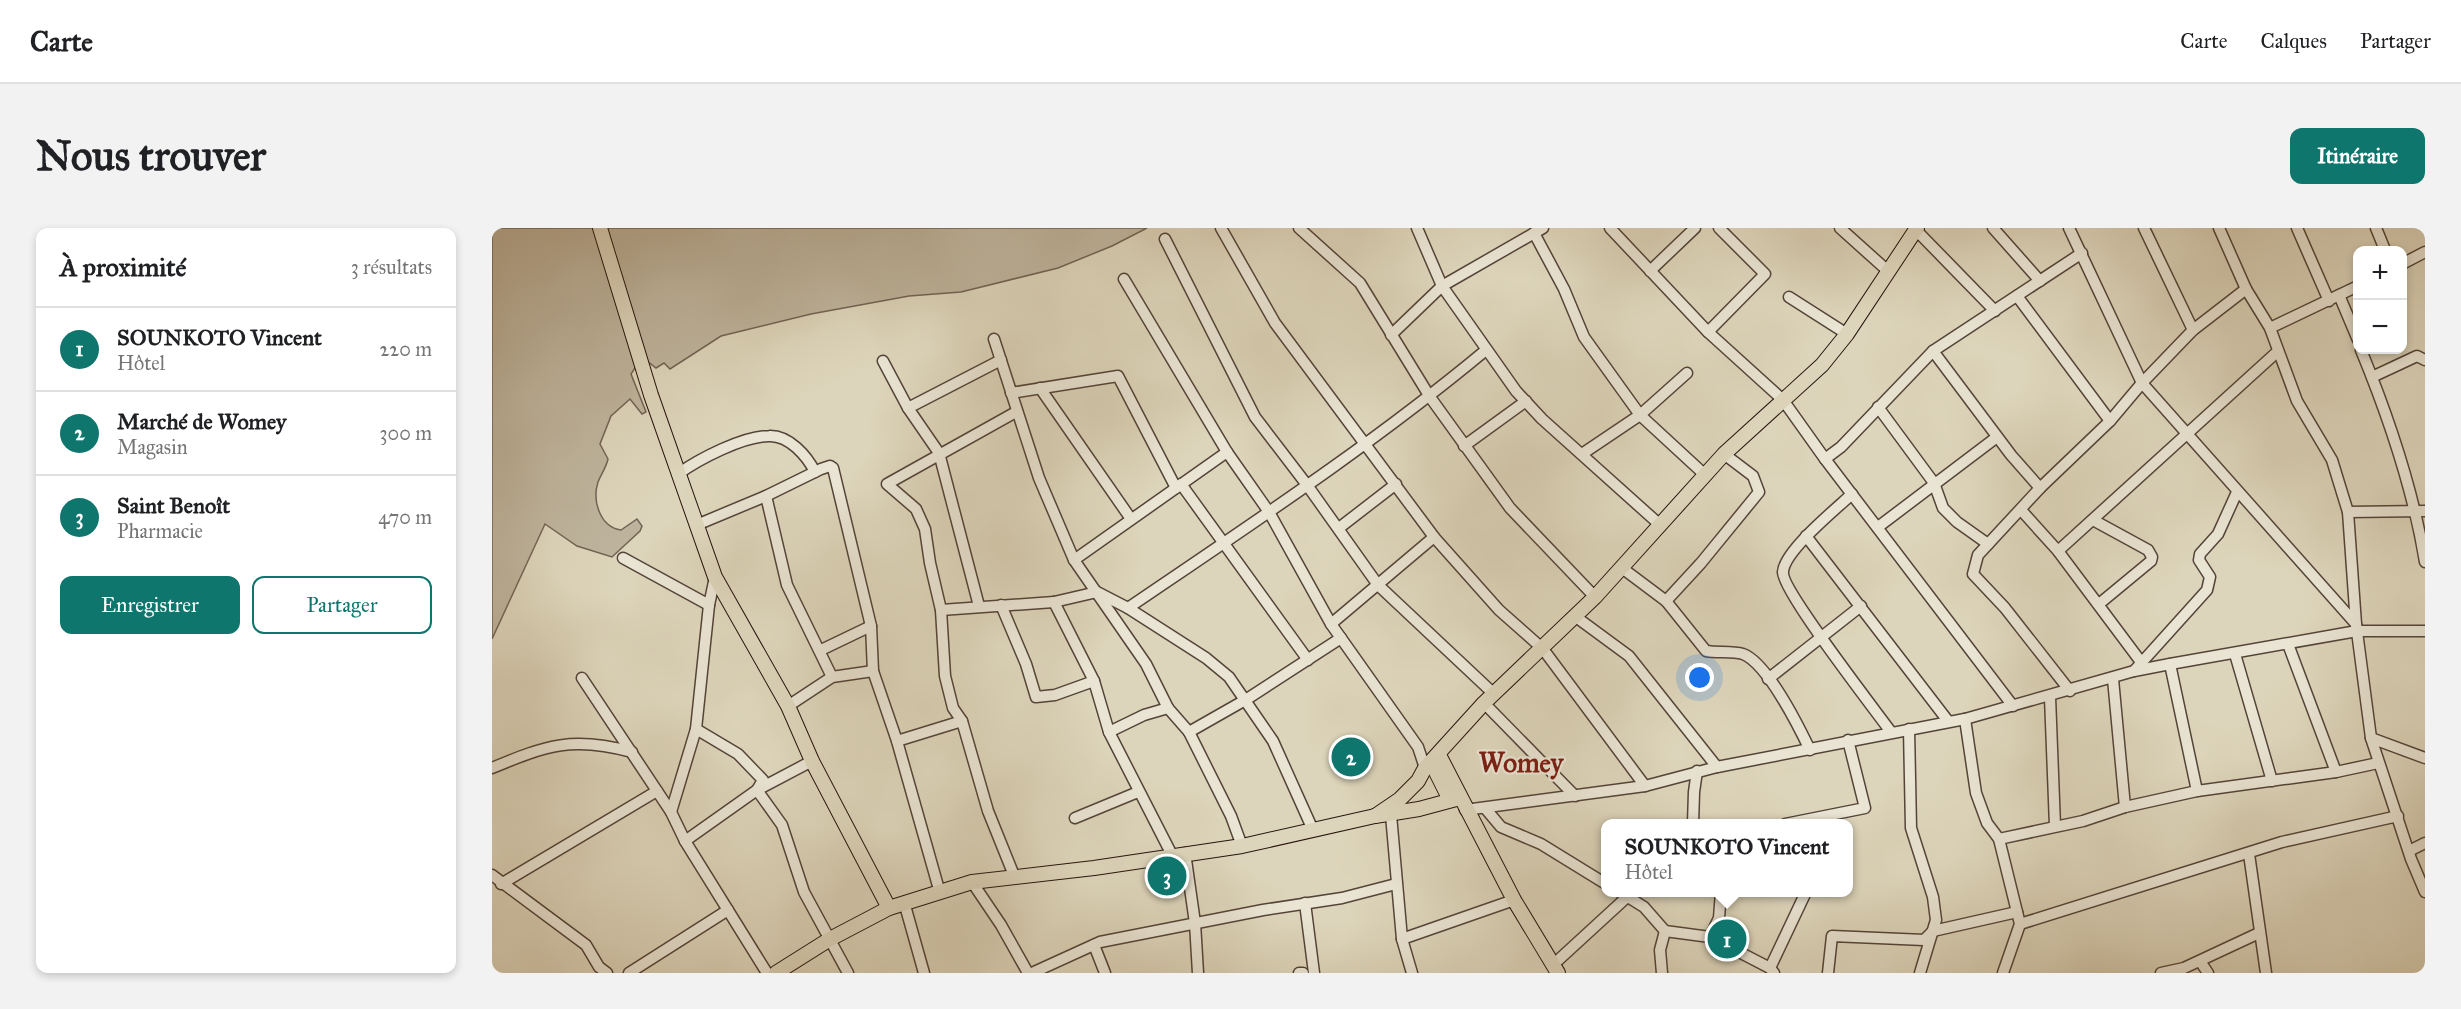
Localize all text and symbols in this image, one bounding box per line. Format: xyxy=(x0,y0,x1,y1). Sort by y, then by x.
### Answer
text: Carte xyxy=(30,24,93,59)
text: Carte xyxy=(2180,28,2227,54)
text: Calques xyxy=(2260,28,2327,54)
text: Partager xyxy=(2360,28,2431,54)
button: Itinéraire xyxy=(2290,128,2425,184)
text: Nous trouver xyxy=(36,130,266,182)
map controls xyxy=(2353,246,2407,354)
button: + xyxy=(2353,246,2407,300)
text: À proximité xyxy=(60,251,186,283)
text: 3 résultats xyxy=(351,255,432,279)
button: − xyxy=(2353,300,2407,354)
text: SOUNKOTO Vincent xyxy=(117,324,322,351)
text: 1 xyxy=(76,337,83,361)
text: 220 m xyxy=(380,337,432,361)
text: Hôtel xyxy=(117,351,165,375)
text: Marché de Womey xyxy=(117,408,286,435)
text: 2 xyxy=(75,421,84,445)
text: 300 m xyxy=(380,421,432,445)
text: Magasin xyxy=(117,435,187,459)
text: Saint Benoît xyxy=(117,492,230,519)
text: 3 xyxy=(76,505,84,529)
text: 470 m xyxy=(378,505,432,529)
text: Pharmacie xyxy=(117,519,203,543)
button: Enregistrer xyxy=(60,576,240,634)
button: Partager xyxy=(252,576,432,634)
your location xyxy=(1685,663,1714,692)
pin: 2 xyxy=(1332,734,1370,780)
district label: Womey xyxy=(1479,746,1565,780)
popup xyxy=(1601,819,1853,897)
text: SOUNKOTO Vincent xyxy=(1625,833,1829,860)
pin: 3 xyxy=(1148,854,1186,898)
text: Hôtel xyxy=(1625,860,1673,884)
pin: 1 xyxy=(1708,916,1746,962)

